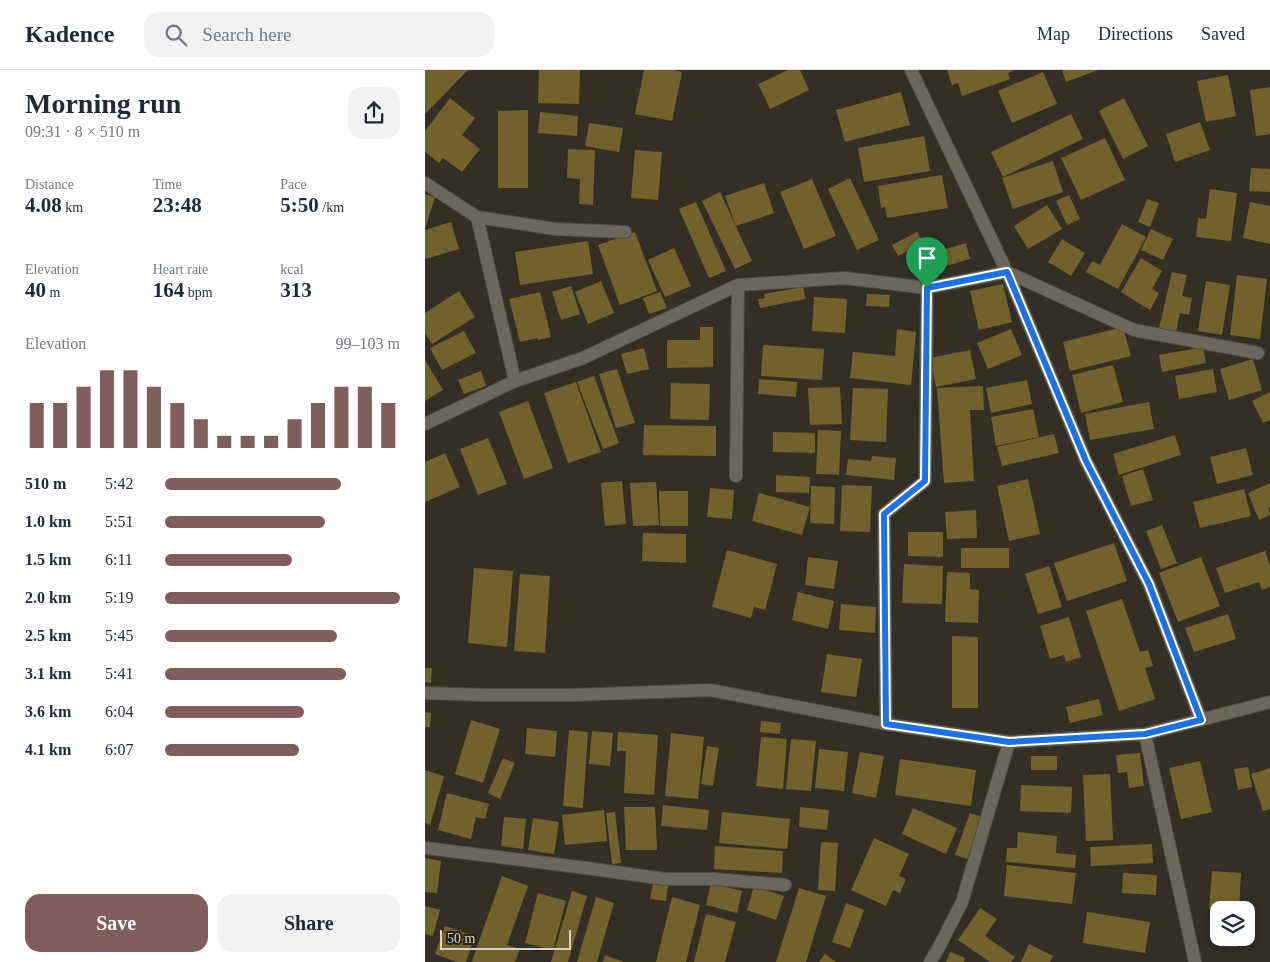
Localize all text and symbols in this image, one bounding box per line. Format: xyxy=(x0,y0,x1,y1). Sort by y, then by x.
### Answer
search box xyxy=(144,12,494,57)
text: Kadence xyxy=(25,21,114,47)
icon: search xyxy=(162,21,190,49)
text: Search here xyxy=(202,24,291,45)
text: Map xyxy=(1037,24,1070,44)
text: Directions xyxy=(1098,24,1173,44)
text: Saved xyxy=(1201,24,1245,44)
button: share xyxy=(348,87,400,139)
text: Morning run xyxy=(25,88,181,119)
text: 09:31 · 8 × 510 m xyxy=(25,123,140,140)
text: Distance xyxy=(25,177,74,192)
text: Time xyxy=(153,177,182,192)
text: Pace xyxy=(280,177,307,192)
text: 4.08 xyxy=(25,193,62,217)
text: 23:48 xyxy=(153,193,202,217)
text: 5:50 xyxy=(280,193,319,217)
text: km xyxy=(62,200,83,215)
text: /km xyxy=(319,200,344,215)
pin xyxy=(906,237,948,288)
icon: arrive xyxy=(913,244,941,272)
text: Elevation xyxy=(25,262,79,277)
text: Heart rate xyxy=(153,262,208,277)
text: kcal xyxy=(280,262,304,277)
text: 40 xyxy=(25,278,46,302)
text: 164 xyxy=(153,278,184,302)
text: 313 xyxy=(280,278,312,302)
text: m xyxy=(46,285,60,300)
text: bpm xyxy=(184,285,213,300)
text: Elevation xyxy=(25,335,86,352)
text: 99–103 m xyxy=(336,335,400,352)
text: 510 m xyxy=(25,475,66,492)
text: 5:42 xyxy=(105,475,133,492)
text: 1.0 km xyxy=(25,513,71,530)
text: 5:51 xyxy=(105,513,133,530)
text: 1.5 km xyxy=(25,551,71,568)
text: 6:11 xyxy=(105,551,133,568)
text: 2.0 km xyxy=(25,589,71,606)
text: 5:19 xyxy=(105,589,133,606)
text: 2.5 km xyxy=(25,627,71,644)
text: 5:45 xyxy=(105,627,133,644)
text: 3.1 km xyxy=(25,665,71,682)
text: 5:41 xyxy=(105,665,133,682)
text: 3.6 km xyxy=(25,703,71,720)
text: 6:04 xyxy=(105,703,133,720)
text: 4.1 km xyxy=(25,741,71,758)
text: 6:07 xyxy=(105,741,133,758)
button: Save xyxy=(25,894,208,952)
button: Share xyxy=(218,894,400,952)
map controls xyxy=(1210,901,1255,946)
button: layers xyxy=(1210,901,1255,946)
scale bar xyxy=(440,927,571,950)
text: 50 m xyxy=(447,931,475,946)

